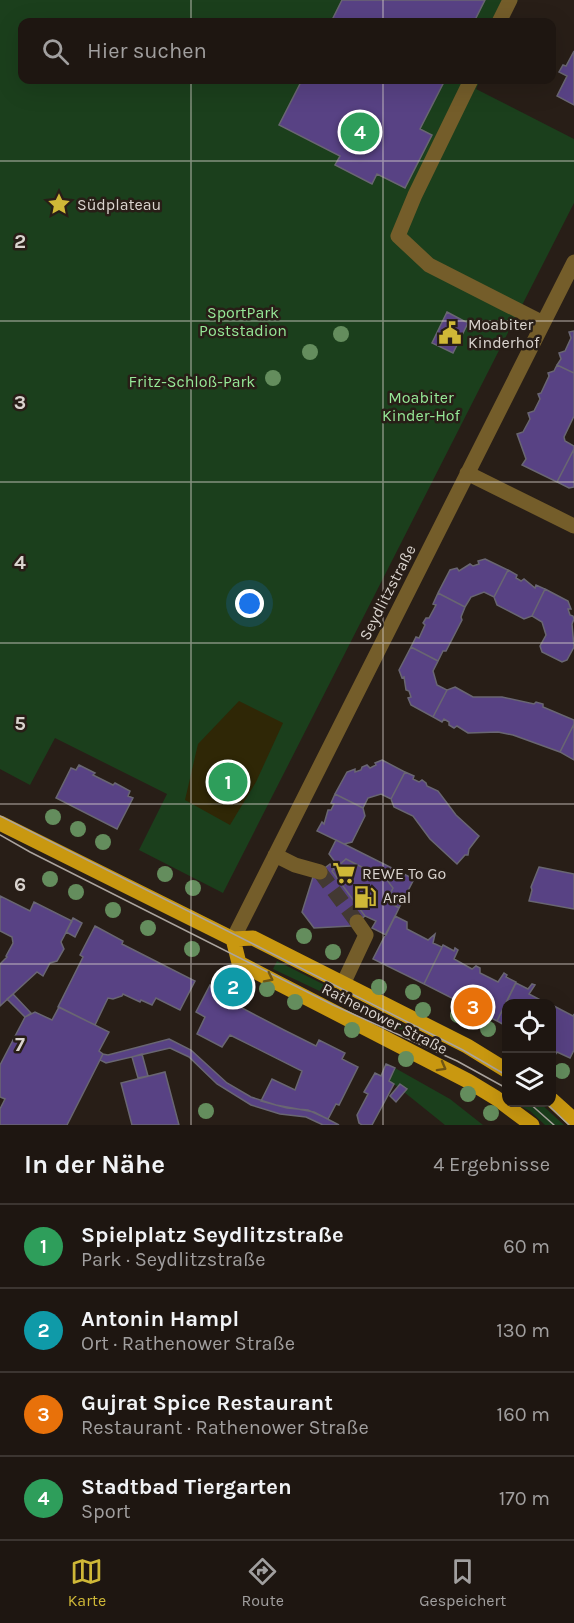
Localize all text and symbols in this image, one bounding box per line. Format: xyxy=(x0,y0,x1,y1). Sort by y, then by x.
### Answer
search box xyxy=(18,18,556,84)
icon: search xyxy=(39,35,72,68)
text: Hier suchen xyxy=(87,38,207,64)
pin: 4 xyxy=(340,110,380,154)
place icon: Südplateau xyxy=(46,191,72,217)
place label: Südplateau xyxy=(77,195,161,214)
text: 2 xyxy=(14,230,26,253)
park label: SportPark Poststadion xyxy=(199,303,287,340)
place label: Moabiter Kinderhof xyxy=(468,315,540,352)
public building icon: Moabiter Kinderhof xyxy=(437,320,463,346)
park label: Fritz-Schloß-Park xyxy=(129,372,255,391)
park label: Moabiter Kinder-Hof xyxy=(382,388,461,425)
text: 3 xyxy=(14,391,26,414)
street label: Seydlitzstraße xyxy=(355,541,420,643)
text: 4 xyxy=(14,551,26,574)
your location xyxy=(235,589,264,618)
text: 5 xyxy=(14,712,26,735)
pin: 1 xyxy=(208,760,248,804)
supermarket icon: REWE To Go xyxy=(331,860,357,886)
place label: REWE To Go xyxy=(362,864,446,883)
text: 6 xyxy=(14,873,26,896)
fuel station icon: Aral xyxy=(352,884,378,910)
place label: Aral xyxy=(383,888,411,907)
pin: 2 xyxy=(214,964,252,1010)
one-way arrow xyxy=(262,971,273,983)
street label: Rathenower Straße xyxy=(319,979,451,1058)
pin: 3 xyxy=(454,984,492,1030)
map controls xyxy=(502,999,556,1107)
button: locate xyxy=(502,999,556,1053)
text: 7 xyxy=(15,1033,25,1056)
button: layers xyxy=(502,1053,556,1107)
one-way arrow xyxy=(436,1060,447,1071)
text: In der Nähe xyxy=(24,1149,165,1180)
text: 4 Ergebnisse xyxy=(433,1153,550,1176)
text: Spielplatz Seydlitzstraße xyxy=(81,1222,344,1248)
text: 1 xyxy=(40,1235,47,1258)
text: 60 m xyxy=(503,1235,550,1258)
text: Park · Seydlitzstraße xyxy=(81,1248,266,1271)
text: Antonin Hampl xyxy=(81,1306,239,1332)
text: 2 xyxy=(37,1319,50,1342)
text: 130 m xyxy=(496,1319,550,1342)
text: Ort · Rathenower Straße xyxy=(81,1332,295,1355)
text: Gujrat Spice Restaurant xyxy=(81,1390,333,1416)
text: 3 xyxy=(37,1403,50,1426)
text: 160 m xyxy=(497,1403,550,1426)
text: Restaurant · Rathenower Straße xyxy=(81,1416,369,1439)
text: Stadtbad Tiergarten xyxy=(81,1474,292,1500)
text: 4 xyxy=(38,1487,49,1510)
text: 170 m xyxy=(499,1487,550,1510)
text: Sport xyxy=(81,1500,130,1523)
tab: Karte xyxy=(68,1555,106,1610)
tab: Route xyxy=(241,1555,284,1610)
tab: Gespeichert xyxy=(419,1555,506,1610)

